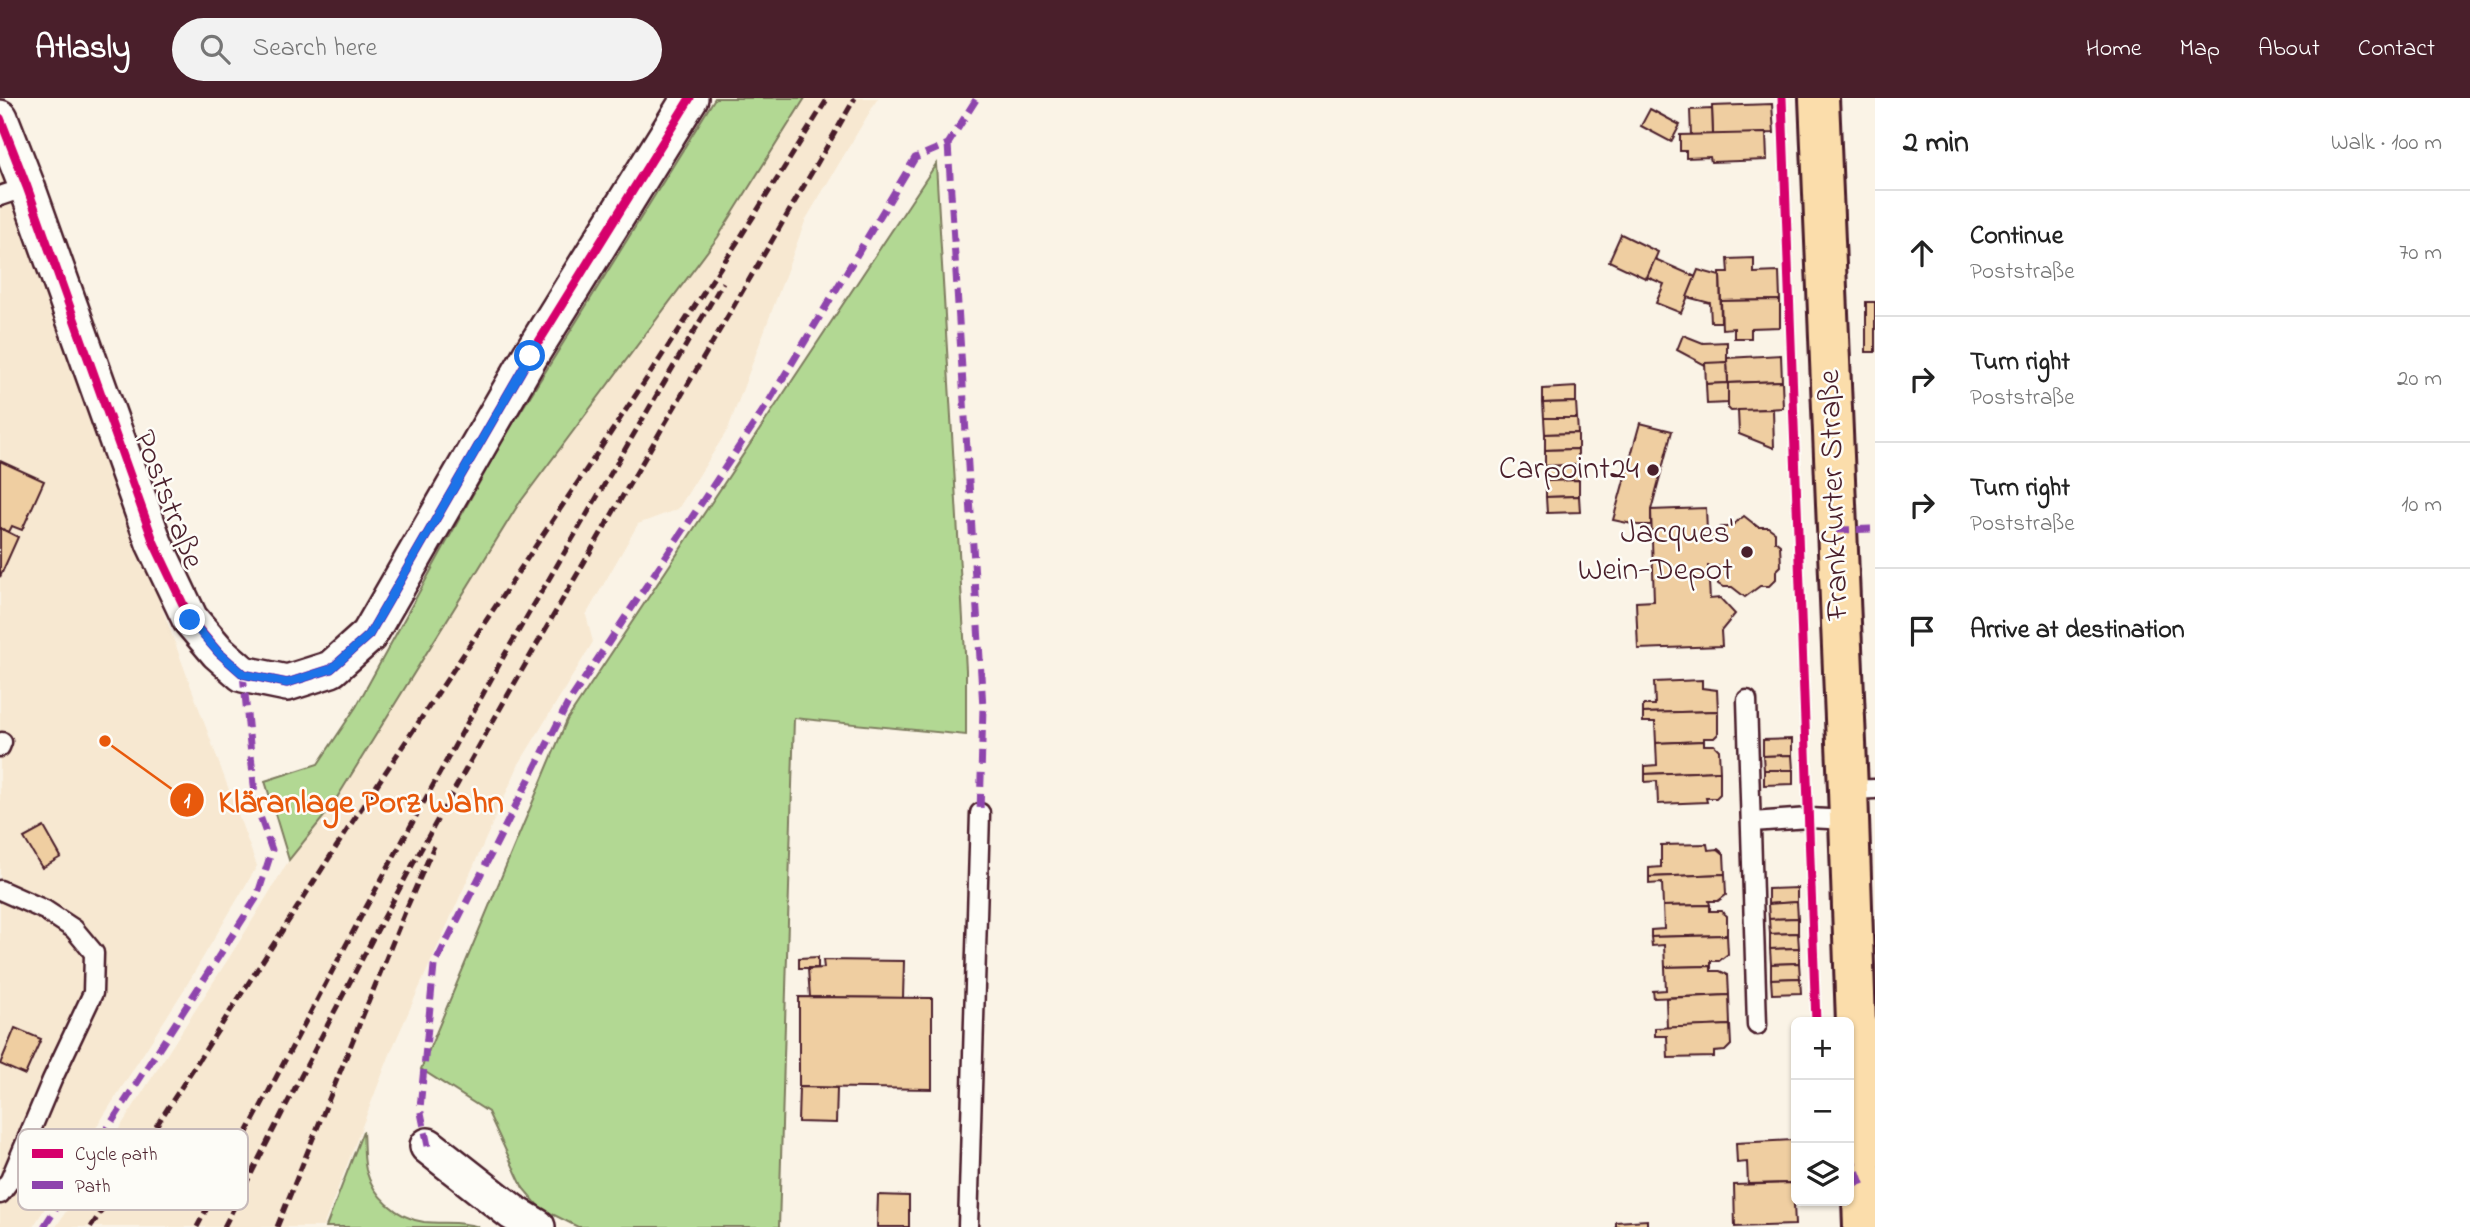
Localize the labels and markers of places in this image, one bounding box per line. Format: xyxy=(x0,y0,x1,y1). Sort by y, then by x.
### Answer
place label: Carpoint24 xyxy=(1499,447,1639,494)
marker: Carpoint24 xyxy=(1645,462,1661,478)
place label: Jacques' Wein-Depot xyxy=(1578,511,1733,595)
marker: Jacques' Wein-Depot xyxy=(1739,544,1755,560)
callout: Kläranlage Porz Wahn xyxy=(169,773,518,827)

